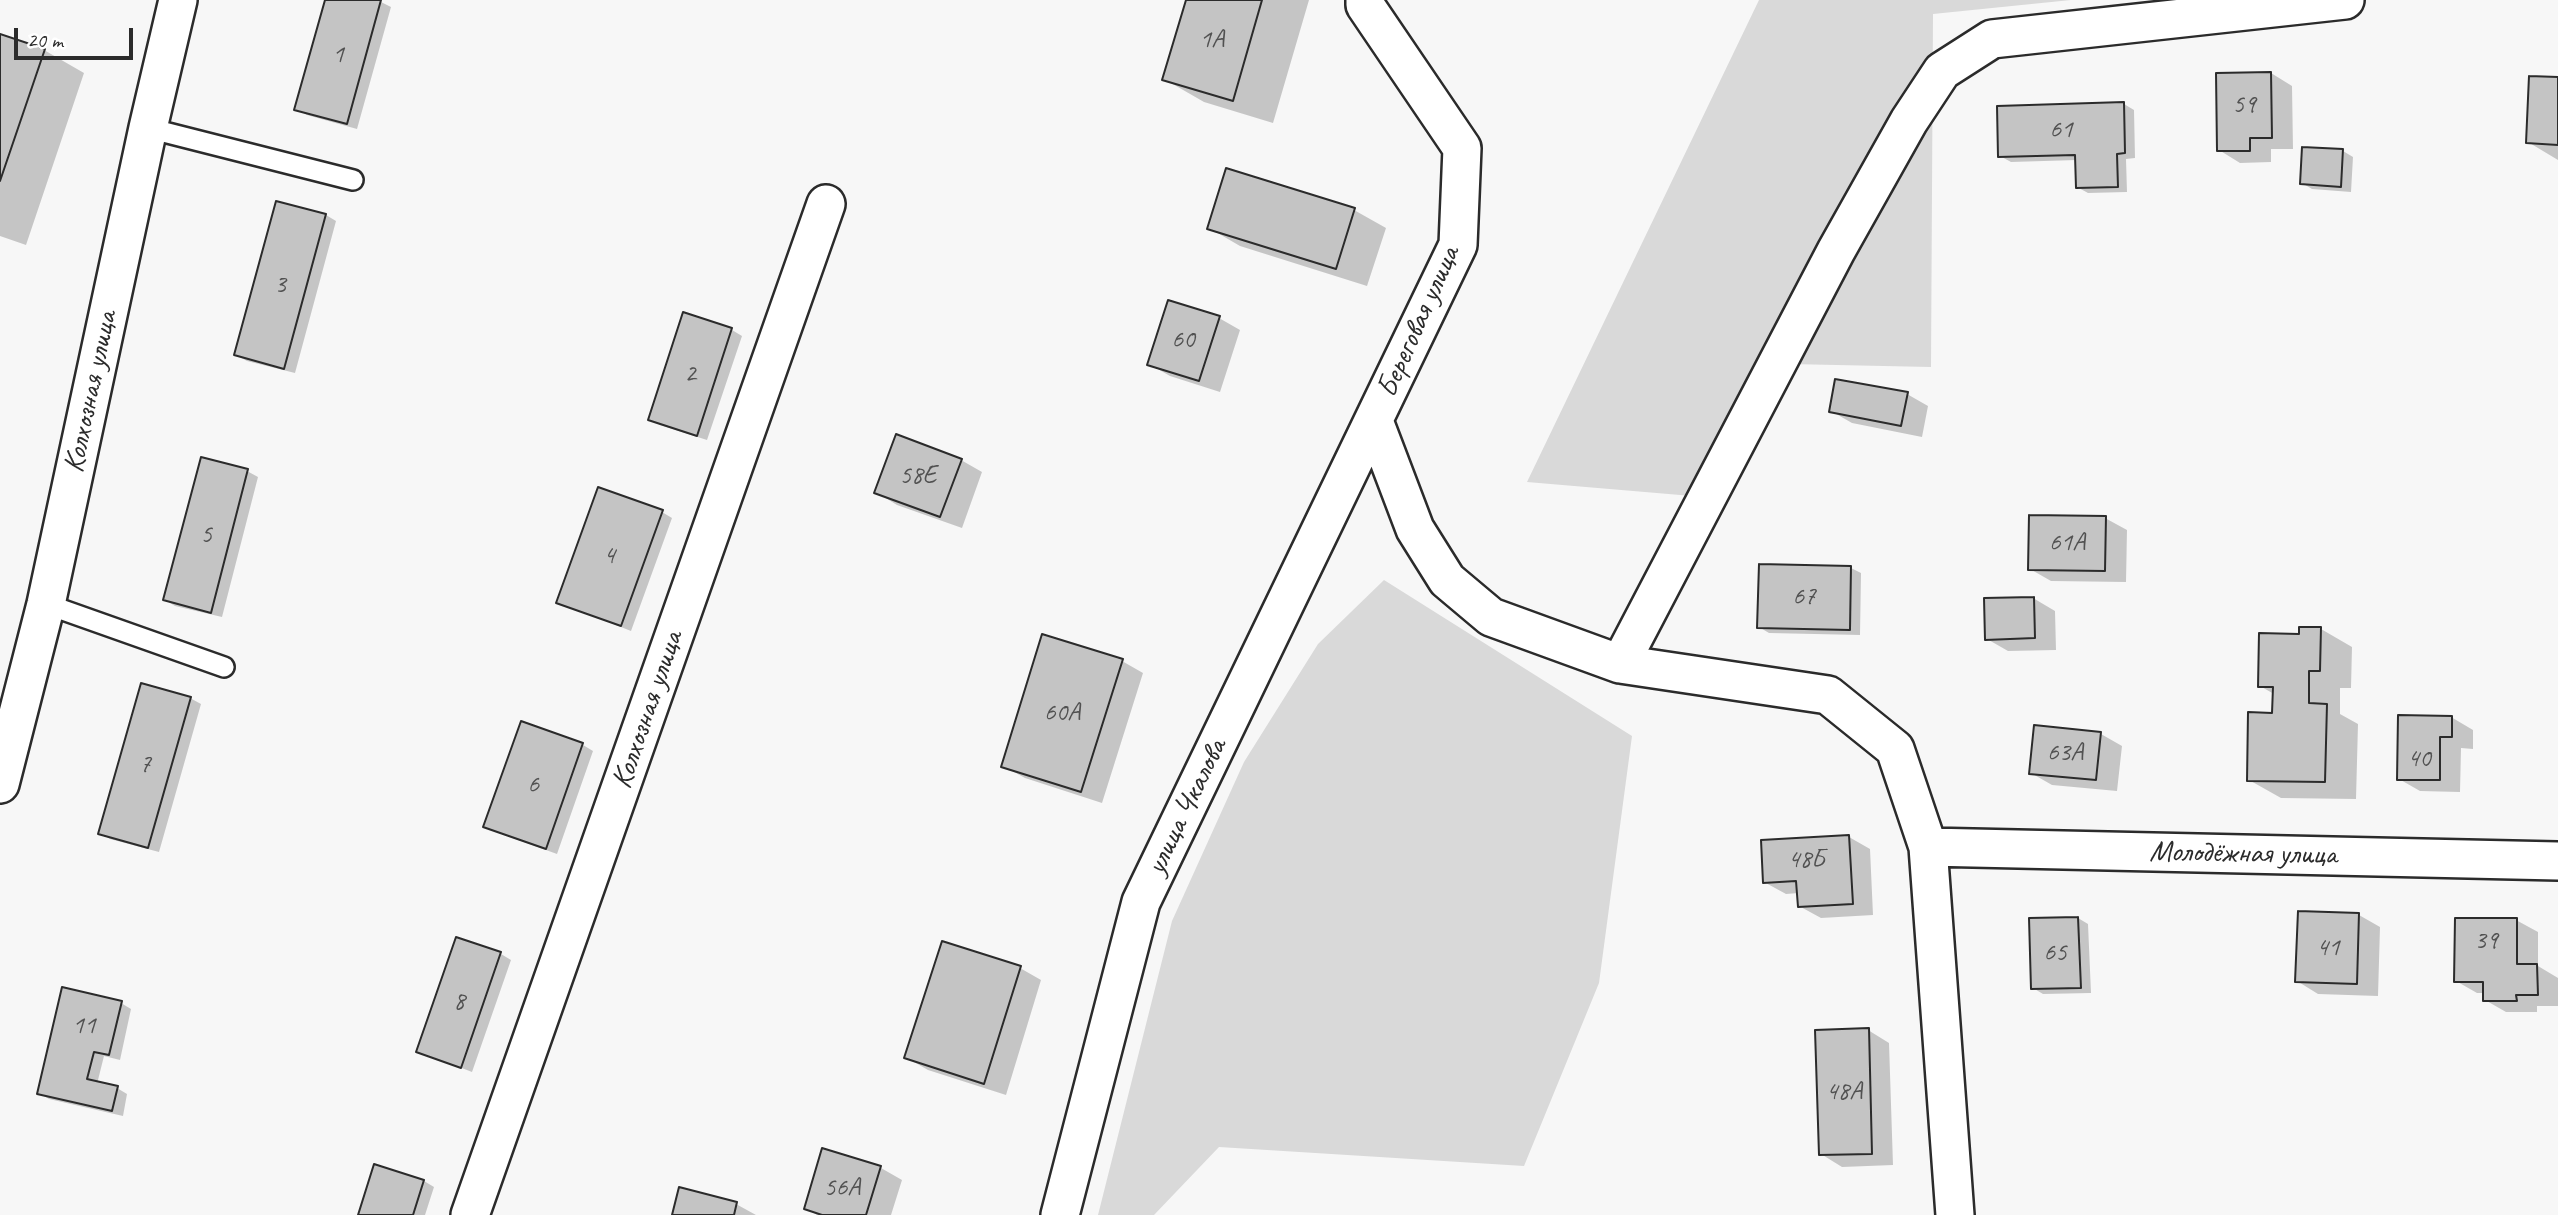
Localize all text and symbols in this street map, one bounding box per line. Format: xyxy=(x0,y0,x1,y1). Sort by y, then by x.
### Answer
scale bar xyxy=(18,14,136,58)
house number: 1А xyxy=(1200,24,1224,56)
text: 20 m xyxy=(27,27,63,53)
house number: 1 xyxy=(332,39,344,71)
house number: 59 xyxy=(2232,89,2256,121)
house number: 61 xyxy=(2049,114,2073,146)
street label: Береговая улица xyxy=(1370,241,1468,403)
house number: 3 xyxy=(274,269,286,301)
street label: Колхозная улица xyxy=(56,308,126,476)
house number: 60 xyxy=(1171,324,1195,356)
house number: 2 xyxy=(684,358,696,390)
house number: 58Е xyxy=(899,460,937,492)
house number: 5 xyxy=(200,519,212,551)
house number: 61А xyxy=(2049,527,2085,559)
house number: 4 xyxy=(603,540,615,572)
house number: 67 xyxy=(1792,581,1816,613)
street label: Колхозная улица xyxy=(604,627,692,793)
house number: 60А xyxy=(1044,697,1080,729)
street label: улица Чкалова xyxy=(1139,733,1235,881)
house number: 63А xyxy=(2047,737,2083,769)
house number: 40 xyxy=(2407,743,2431,775)
house number: 7 xyxy=(139,749,151,781)
house number: 6 xyxy=(527,769,539,801)
street label: Молодёжная улица xyxy=(2149,834,2337,874)
house number: 48Б xyxy=(1788,844,1824,876)
house number: 39 xyxy=(2474,925,2498,957)
house number: 41 xyxy=(2316,932,2340,964)
house number: 65 xyxy=(2043,937,2067,969)
house number: 8 xyxy=(453,986,465,1018)
house number: 11 xyxy=(72,1010,96,1042)
house number: 48А xyxy=(1826,1076,1862,1108)
house number: 56А xyxy=(824,1172,860,1204)

